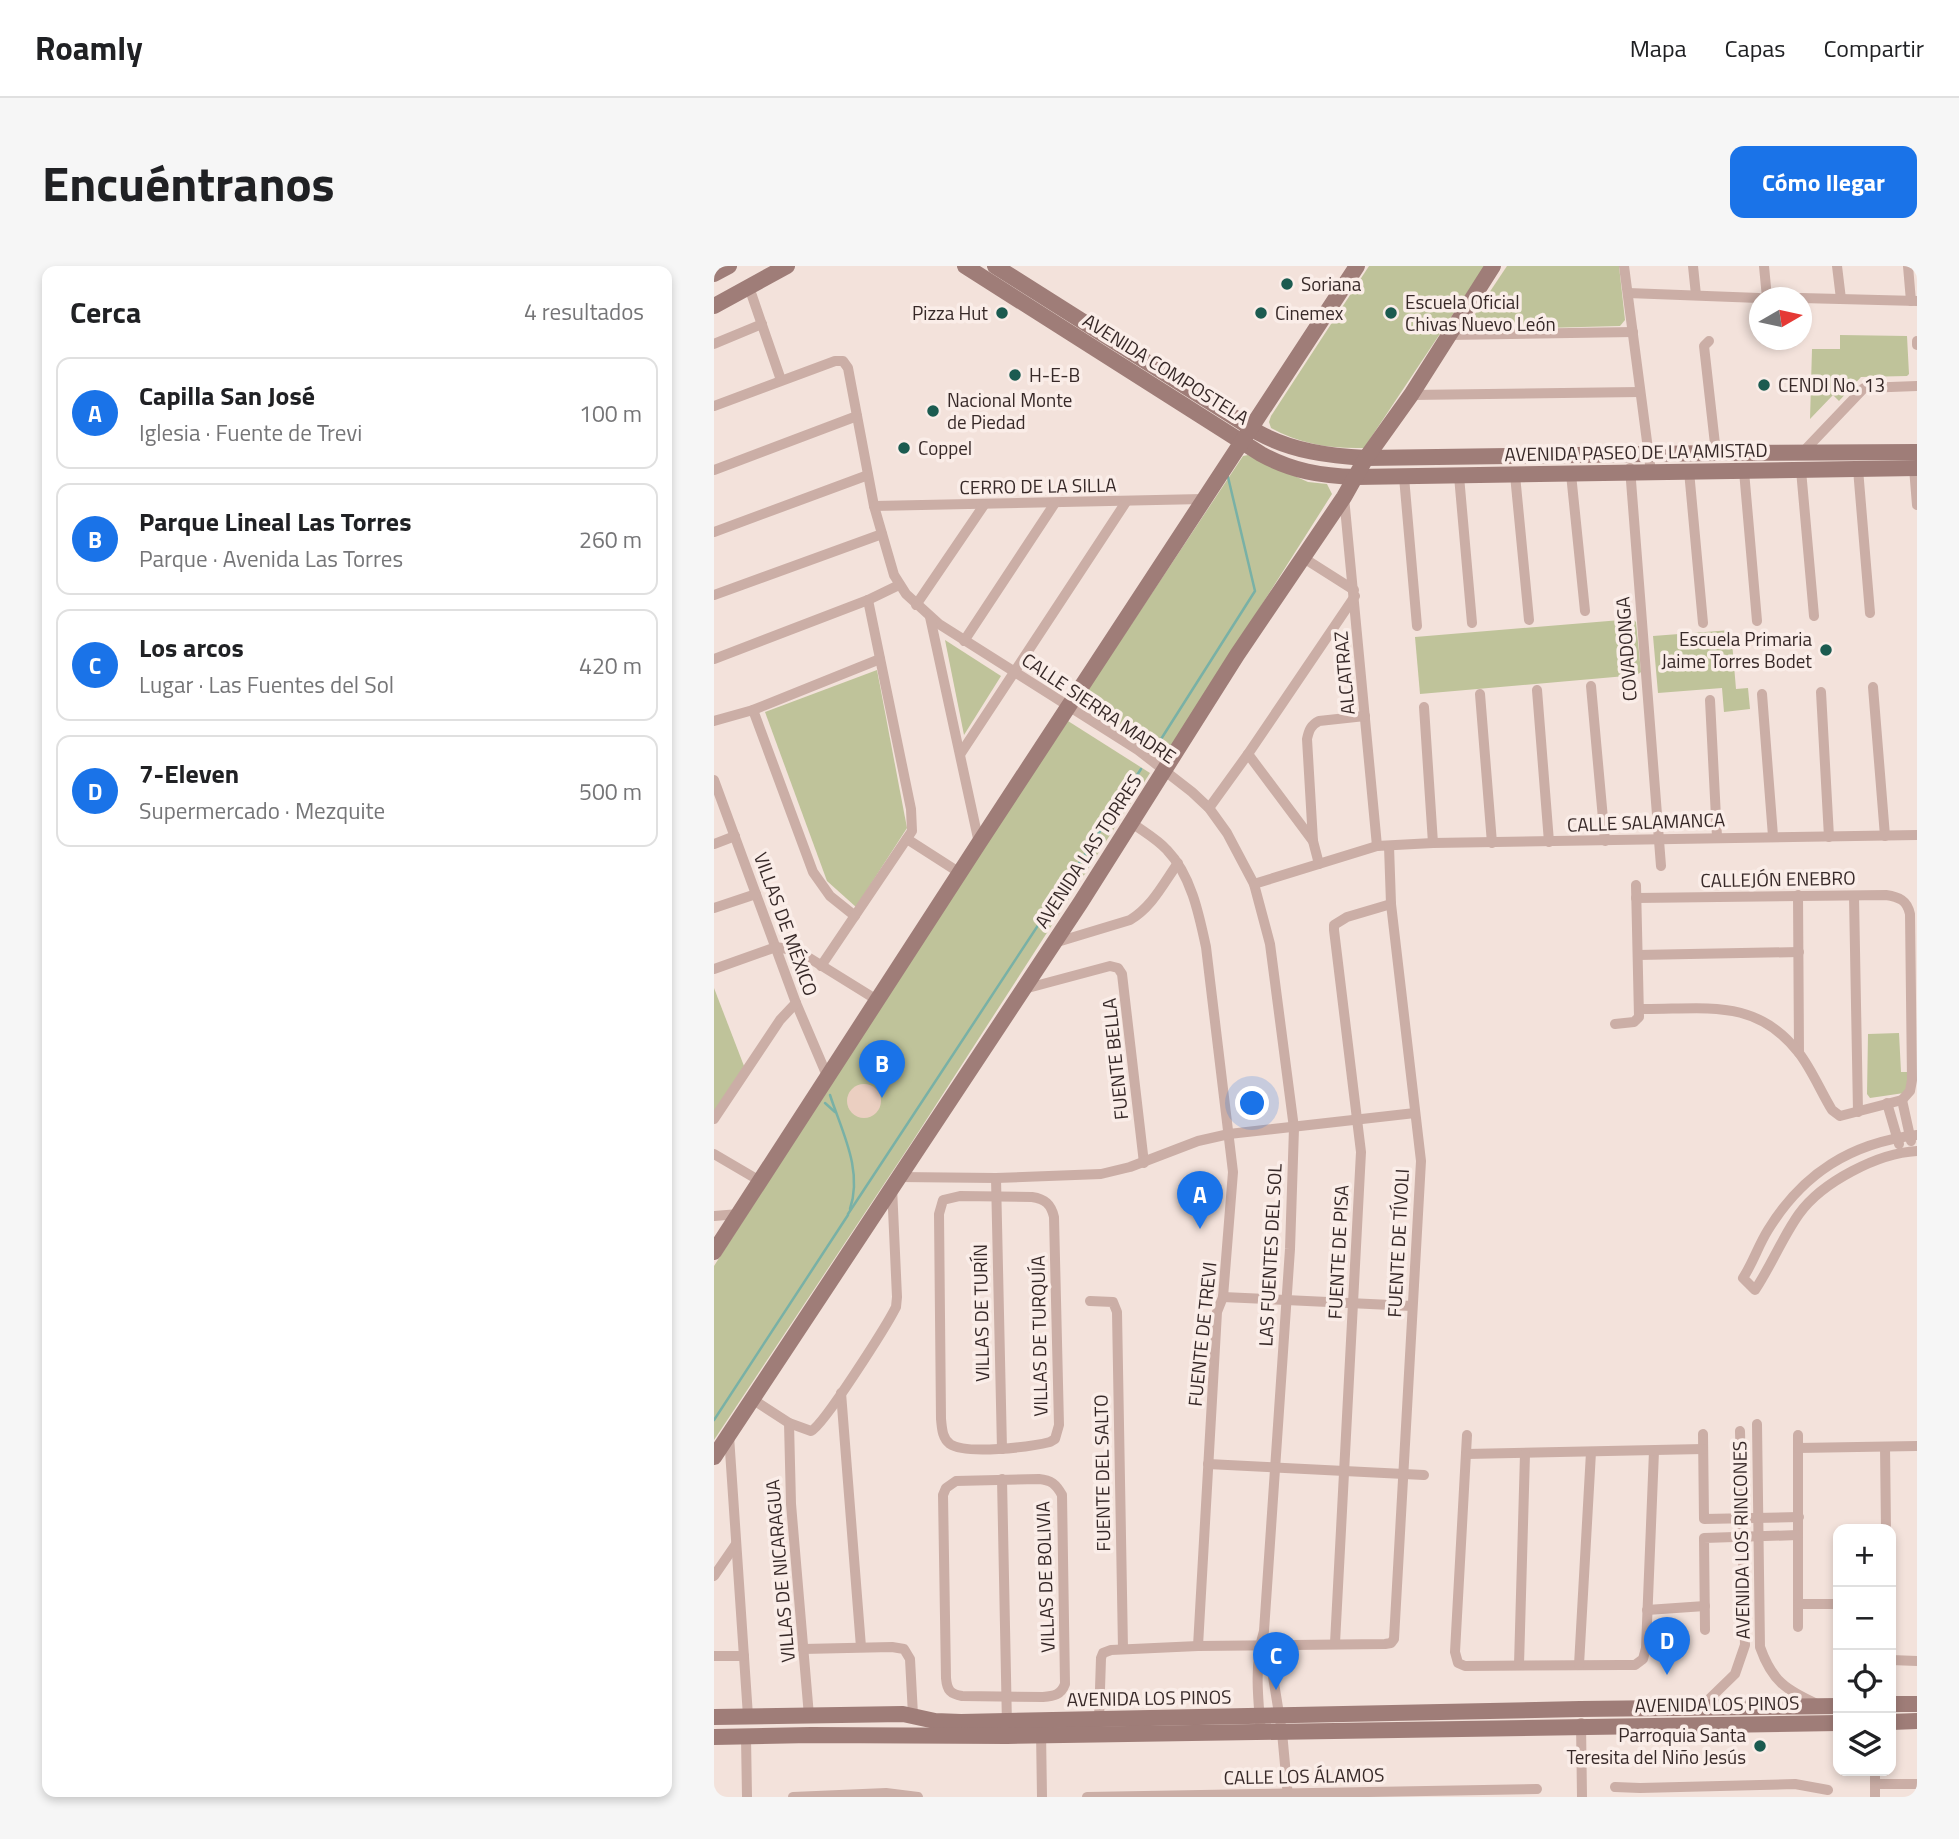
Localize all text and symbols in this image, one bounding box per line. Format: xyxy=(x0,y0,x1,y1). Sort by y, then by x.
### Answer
text: Roamly xyxy=(35,23,143,73)
text: Mapa xyxy=(1630,30,1687,66)
text: Capas xyxy=(1725,30,1785,66)
text: Compartir xyxy=(1823,30,1924,66)
text: Encuéntranos xyxy=(42,145,335,220)
button: Cómo llegar xyxy=(1730,146,1917,218)
place label: Soriana xyxy=(1301,269,1362,298)
marker: Soriana xyxy=(1279,276,1295,292)
place label: Escuela Oficial Chivas Nuevo León xyxy=(1405,287,1556,338)
north arrow xyxy=(1749,287,1812,350)
text: Cerca xyxy=(70,289,141,335)
text: 4 resultados xyxy=(524,294,644,329)
place label: Pizza Hut xyxy=(912,298,988,327)
place label: Cinemex xyxy=(1275,298,1344,327)
marker: Pizza Hut xyxy=(994,305,1010,321)
marker: Cinemex xyxy=(1253,305,1269,321)
marker: Escuela Oficial Chivas Nuevo León xyxy=(1383,305,1399,321)
street label: AVENIDA COMPOSTELA xyxy=(1078,306,1255,431)
place label: H-E-B xyxy=(1029,360,1080,389)
marker: H-E-B xyxy=(1007,367,1023,383)
place label: CENDI No. 13 xyxy=(1778,370,1885,399)
text: Capilla San José xyxy=(139,376,315,415)
marker: CENDI No. 13 xyxy=(1756,377,1772,393)
place label: Nacional Monte de Piedad xyxy=(947,385,1072,436)
text: A xyxy=(88,396,102,431)
text: 100 m xyxy=(579,396,642,431)
marker: Nacional Monte de Piedad xyxy=(925,403,941,419)
text: Iglesia · Fuente de Trevi xyxy=(139,415,362,450)
place label: Coppel xyxy=(918,433,972,462)
street label: AVENIDA PASEO DE LA AMISTAD xyxy=(1504,435,1768,468)
marker: Coppel xyxy=(896,440,912,456)
street label: CERRO DE LA SILLA xyxy=(959,470,1117,501)
text: Parque Lineal Las Torres xyxy=(139,502,411,541)
text: B xyxy=(88,522,102,557)
text: 260 m xyxy=(579,522,642,557)
text: Parque · Avenida Las Torres xyxy=(139,541,403,576)
street label: COVADONGA xyxy=(1607,596,1644,702)
place label: Escuela Primaria Jaime Torres Bodet xyxy=(1661,624,1812,675)
text: Los arcos xyxy=(139,628,244,667)
street label: ALCATRAZ xyxy=(1325,630,1362,716)
marker: Escuela Primaria Jaime Torres Bodet xyxy=(1818,642,1834,658)
street label: CALLE SIERRA MADRE xyxy=(1016,645,1182,770)
text: C xyxy=(89,648,101,683)
text: 420 m xyxy=(579,648,642,683)
text: Lugar · Las Fuentes del Sol xyxy=(139,667,394,702)
text: 7-Eleven xyxy=(139,754,239,793)
street label: AVENIDA LAS TORRES xyxy=(1027,768,1148,933)
text: D xyxy=(88,774,102,809)
text: 500 m xyxy=(579,774,642,809)
text: Supermercado · Mezquite xyxy=(139,793,385,828)
street label: CALLE SALAMANCA xyxy=(1566,804,1726,839)
street label: VILLAS DE MÉXICO xyxy=(747,848,826,1000)
street label: CALLEJÓN ENEBRO xyxy=(1700,863,1856,894)
street label: FUENTE BELLA xyxy=(1094,997,1135,1121)
pin: B xyxy=(859,1040,905,1098)
your location xyxy=(1235,1086,1269,1120)
street label: LAS FUENTES DEL SOL xyxy=(1250,1163,1289,1347)
street label: FUENTE DE TÍVOLI xyxy=(1379,1168,1416,1318)
pin: A xyxy=(1177,1171,1223,1229)
street label: FUENTE DE PISA xyxy=(1319,1184,1356,1320)
street label: VILLAS DE TURÍN xyxy=(965,1244,996,1382)
street label: VILLAS DE TURQUÍA xyxy=(1023,1255,1054,1417)
street label: FUENTE DE TREVI xyxy=(1179,1260,1224,1408)
street label: FUENTE DEL SALTO xyxy=(1086,1394,1117,1552)
street label: AVENIDA LOS RINCONES xyxy=(1724,1440,1757,1640)
street label: VILLAS DE NICARAGUA xyxy=(757,1478,802,1664)
street label: VILLAS DE BOLIVIA xyxy=(1027,1501,1062,1653)
map controls xyxy=(1833,1524,1896,1776)
button: + xyxy=(1833,1524,1896,1587)
button: − xyxy=(1833,1587,1896,1650)
pin: D xyxy=(1644,1617,1690,1675)
pin: C xyxy=(1253,1632,1299,1690)
button: locate xyxy=(1833,1650,1896,1713)
street label: AVENIDA LOS PINOS xyxy=(1066,1682,1232,1713)
street label: AVENIDA LOS PINOS xyxy=(1634,1688,1800,1719)
button: layers xyxy=(1833,1713,1896,1776)
place label: Parroquia Santa Teresita del Niño Jesús xyxy=(1566,1720,1746,1771)
marker: Parroquia Santa Teresita del Niño Jesús xyxy=(1752,1738,1768,1754)
street label: CALLE LOS ÁLAMOS xyxy=(1223,1760,1385,1791)

